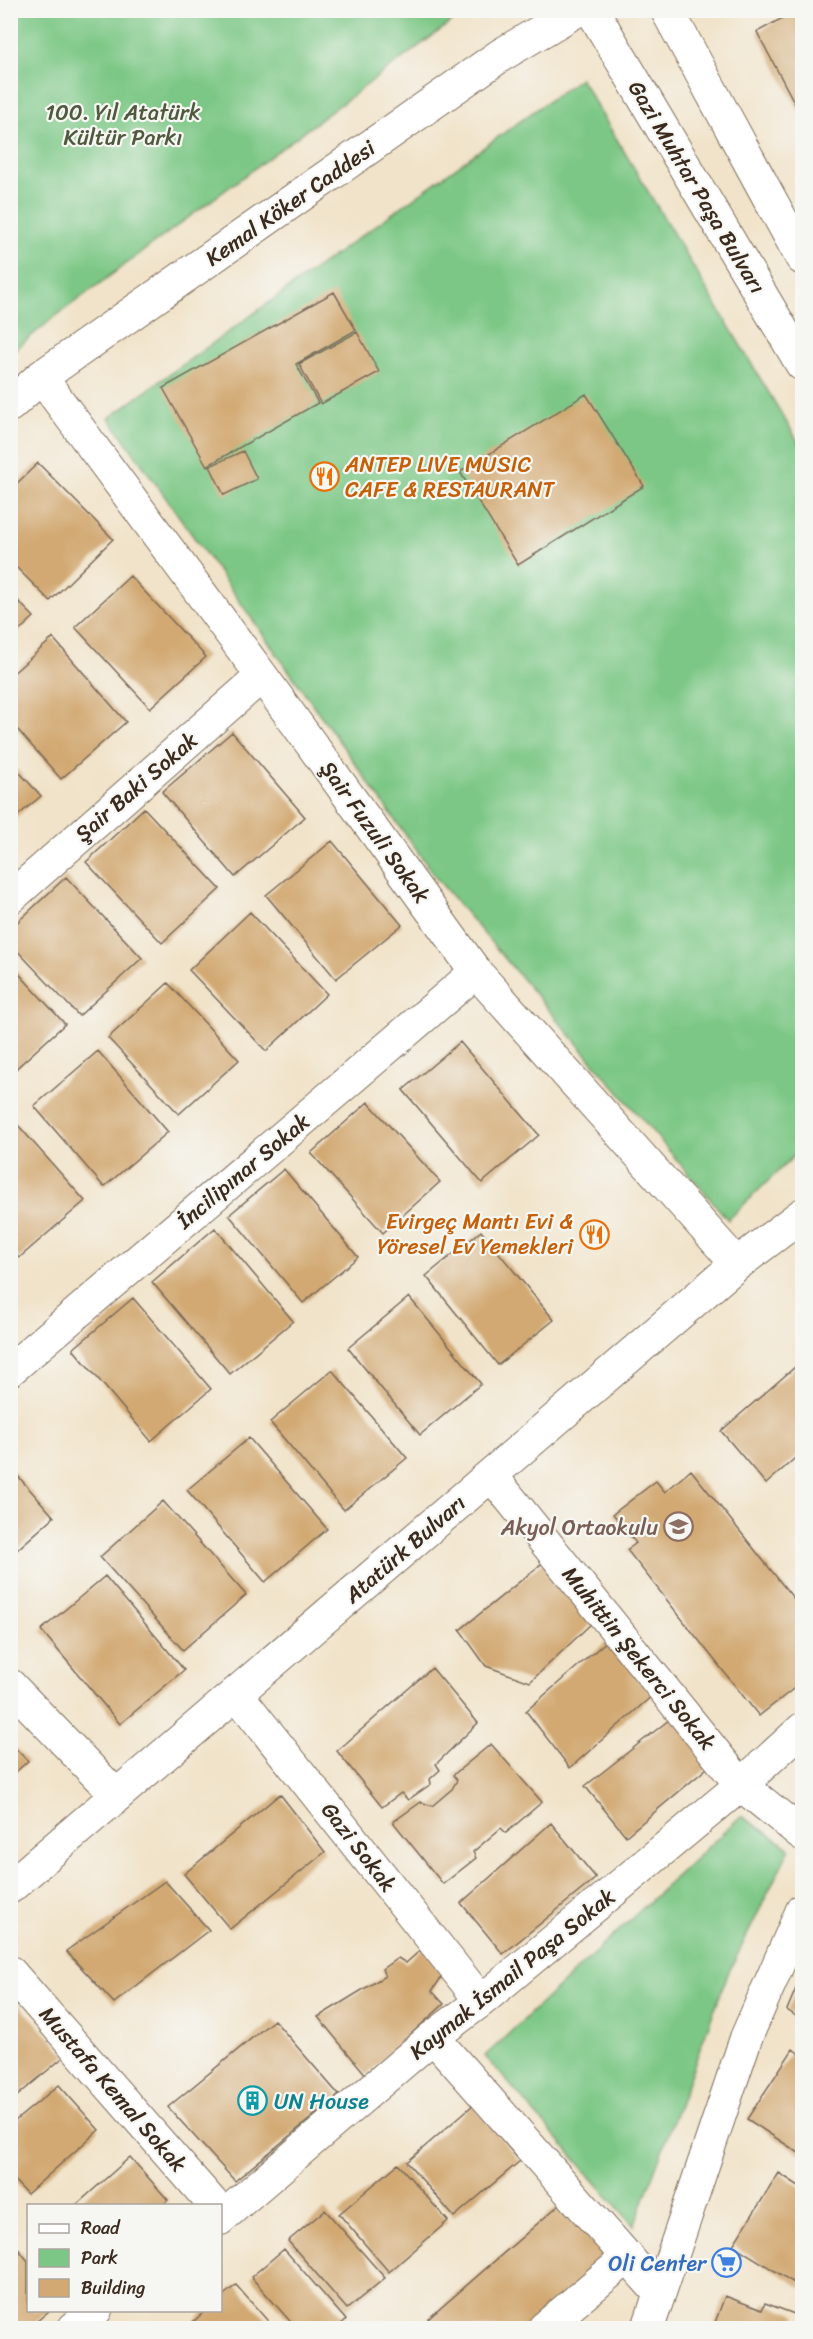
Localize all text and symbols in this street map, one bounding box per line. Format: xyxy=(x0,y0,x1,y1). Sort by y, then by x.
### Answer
street label: Gazi Muhtar Paşa Bulvarı xyxy=(618,73,776,301)
park label: 100. Yıl Atatürk Kültür Parkı xyxy=(45,93,201,157)
street label: Kemal Köker Caddesi xyxy=(196,129,384,277)
place label: ANTEP LIVE MUSIC CAFE & RESTAURANT xyxy=(344,445,555,509)
restaurant icon: ANTEP LIVE MUSIC CAFE & RESTAURANT xyxy=(308,461,340,493)
street label: Şair Baki Sokak xyxy=(65,722,207,852)
street label: Şair Fuzuli Sokak xyxy=(310,752,441,912)
street label: İncilipınar Sokak xyxy=(167,1103,319,1240)
place label: Evirgeç Mantı Evi & Yöresel Ev Yemekleri xyxy=(377,1202,574,1266)
restaurant icon: Evirgeç Mantı Evi & Yöresel Ev Yemekleri xyxy=(578,1218,610,1250)
street label: Atatürk Bulvarı xyxy=(334,1485,475,1614)
place label: Akyol Ortaokulu xyxy=(500,1508,658,1547)
school or university icon: Akyol Ortaokulu xyxy=(663,1511,695,1543)
street label: Muhittin Şekerci Sokak xyxy=(552,1557,726,1759)
street label: Gazi Sokak xyxy=(311,1793,407,1901)
street label: Kaymak İsmail Paşa Sokak xyxy=(400,1878,624,2070)
street label: Mustafa Kemal Sokak xyxy=(29,1997,197,2181)
place label: UN House xyxy=(274,2082,369,2121)
building icon: UN House xyxy=(237,2085,269,2117)
legend xyxy=(27,2204,222,2312)
text: Road xyxy=(81,2212,121,2244)
text: Park xyxy=(81,2242,118,2274)
place label: Oli Center xyxy=(608,2244,708,2283)
supermarket icon: Oli Center xyxy=(711,2247,743,2279)
text: Building xyxy=(81,2272,145,2304)

